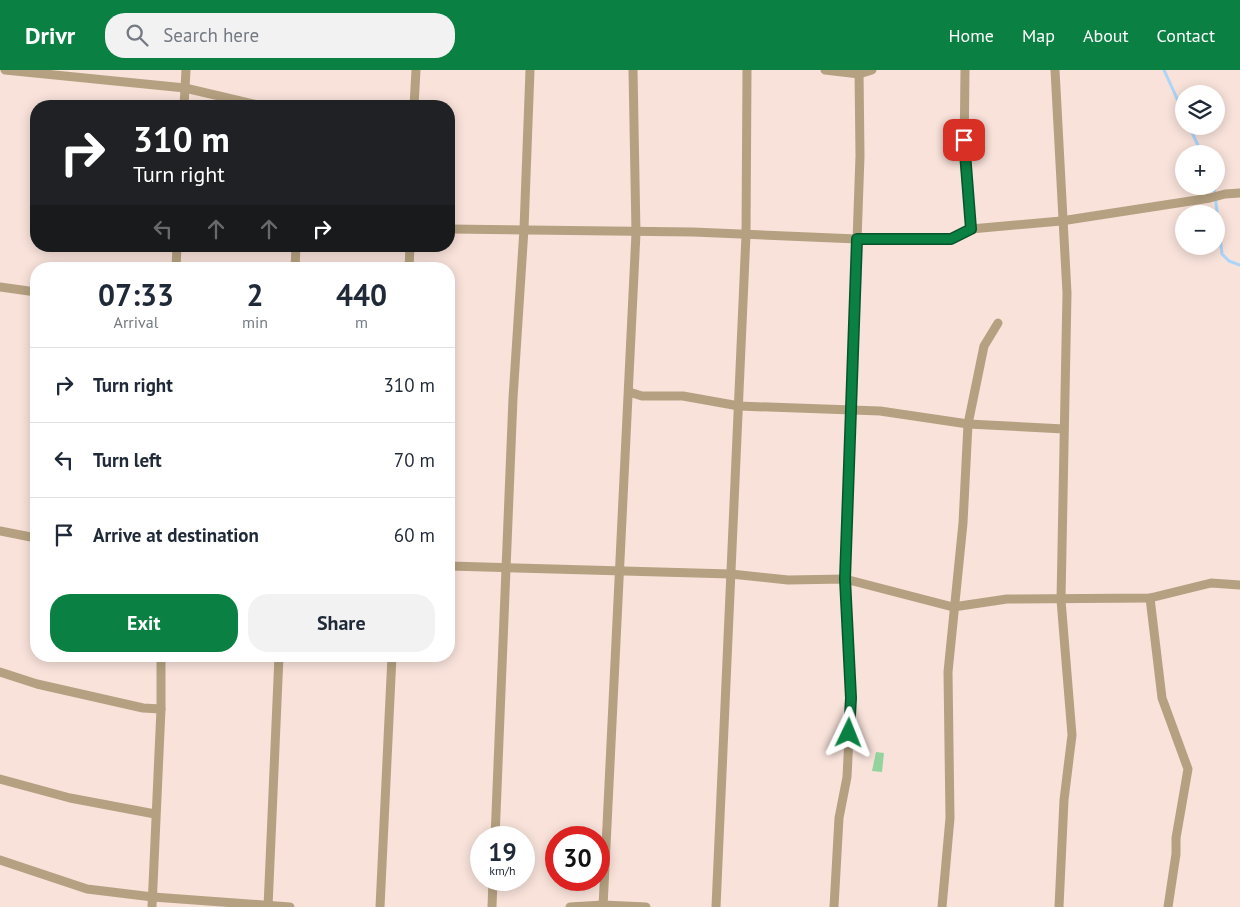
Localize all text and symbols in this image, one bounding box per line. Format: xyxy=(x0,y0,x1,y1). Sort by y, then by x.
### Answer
search box xyxy=(105,13,455,58)
text: Drivr xyxy=(25,20,75,51)
icon: search xyxy=(123,21,151,49)
text: Search here xyxy=(163,23,259,47)
text: Home xyxy=(948,24,994,47)
text: Map xyxy=(1022,24,1055,47)
text: About xyxy=(1083,24,1129,47)
text: Contact xyxy=(1157,24,1215,47)
map controls xyxy=(1175,85,1225,255)
button: layers xyxy=(1175,85,1225,135)
text: 310 m xyxy=(133,116,230,162)
pin xyxy=(943,119,985,161)
icon: right xyxy=(50,120,115,185)
icon: arrive xyxy=(950,126,978,154)
button: + xyxy=(1175,145,1225,195)
text: Turn right xyxy=(133,160,225,188)
button: − xyxy=(1175,205,1225,255)
icon: left xyxy=(149,215,177,243)
icon: ahead xyxy=(202,215,230,243)
icon: ahead xyxy=(255,215,283,243)
icon: right xyxy=(308,215,336,243)
text: 07:33 xyxy=(98,275,174,314)
text: 2 xyxy=(247,275,264,314)
text: 440 xyxy=(336,275,387,314)
text: Arrival xyxy=(114,312,158,332)
text: min xyxy=(242,312,268,332)
text: m xyxy=(355,312,368,332)
icon: right xyxy=(50,371,78,399)
text: Turn right xyxy=(93,373,173,397)
text: 310 m xyxy=(383,373,435,397)
icon: left xyxy=(50,446,78,474)
text: Turn left xyxy=(93,448,162,472)
text: 70 m xyxy=(394,448,435,472)
icon: arrive xyxy=(50,521,78,549)
text: Arrive at destination xyxy=(93,523,259,547)
text: 60 m xyxy=(394,523,435,547)
button: Exit xyxy=(50,594,238,652)
button: Share xyxy=(248,594,435,652)
position arrow xyxy=(822,706,874,758)
speed limit sign: 30 xyxy=(545,826,610,891)
text: 19 xyxy=(488,836,517,868)
text: km/h xyxy=(489,863,516,878)

